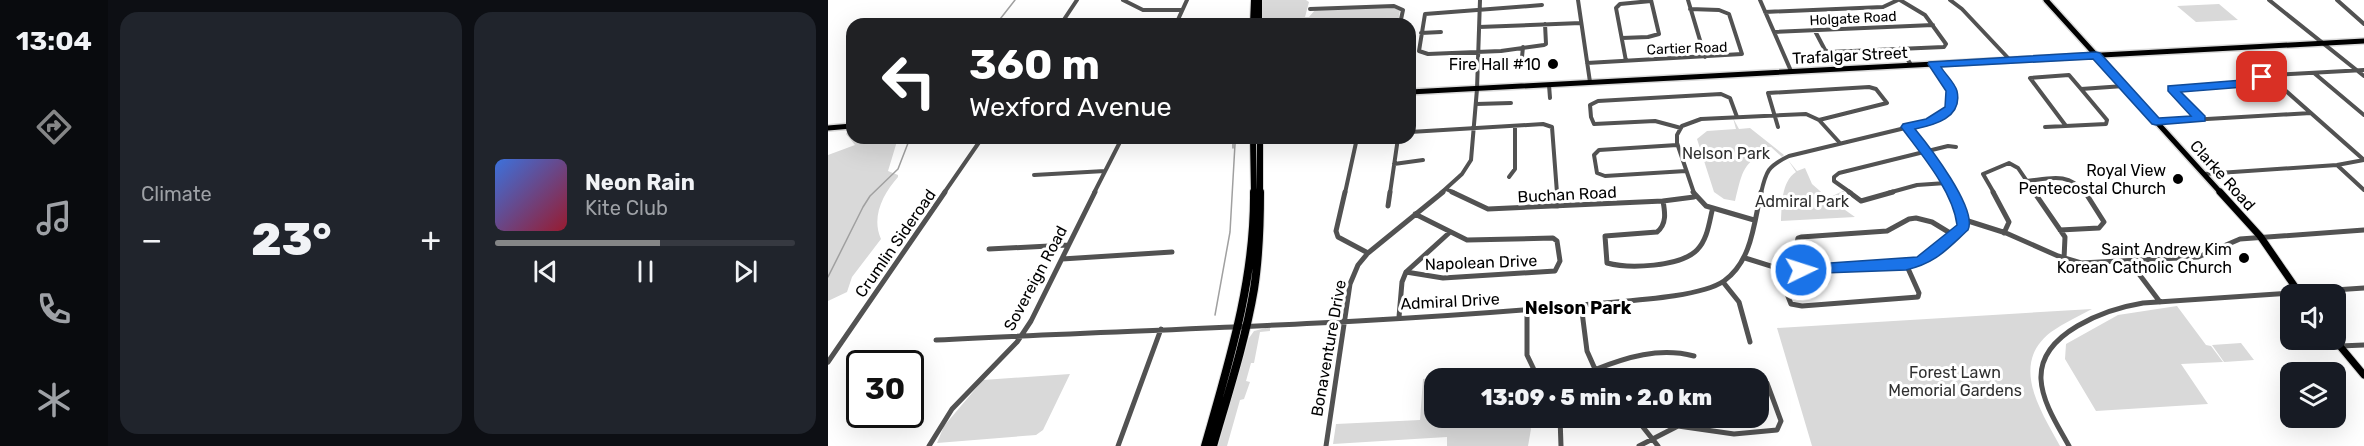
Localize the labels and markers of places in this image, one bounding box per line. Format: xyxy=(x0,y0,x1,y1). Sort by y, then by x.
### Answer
pin xyxy=(2236,51,2287,102)
place label: Fire Hall #10 xyxy=(1449,55,1541,74)
marker: Fire Hall #10 xyxy=(1546,57,1560,71)
place label: Royal View Pentecostal Church xyxy=(2018,161,2166,198)
marker: Royal View Pentecostal Church xyxy=(2171,172,2185,186)
place label: Saint Andrew Kim Korean Catholic Church xyxy=(2057,240,2232,277)
marker: Saint Andrew Kim Korean Catholic Church xyxy=(2237,251,2251,265)

